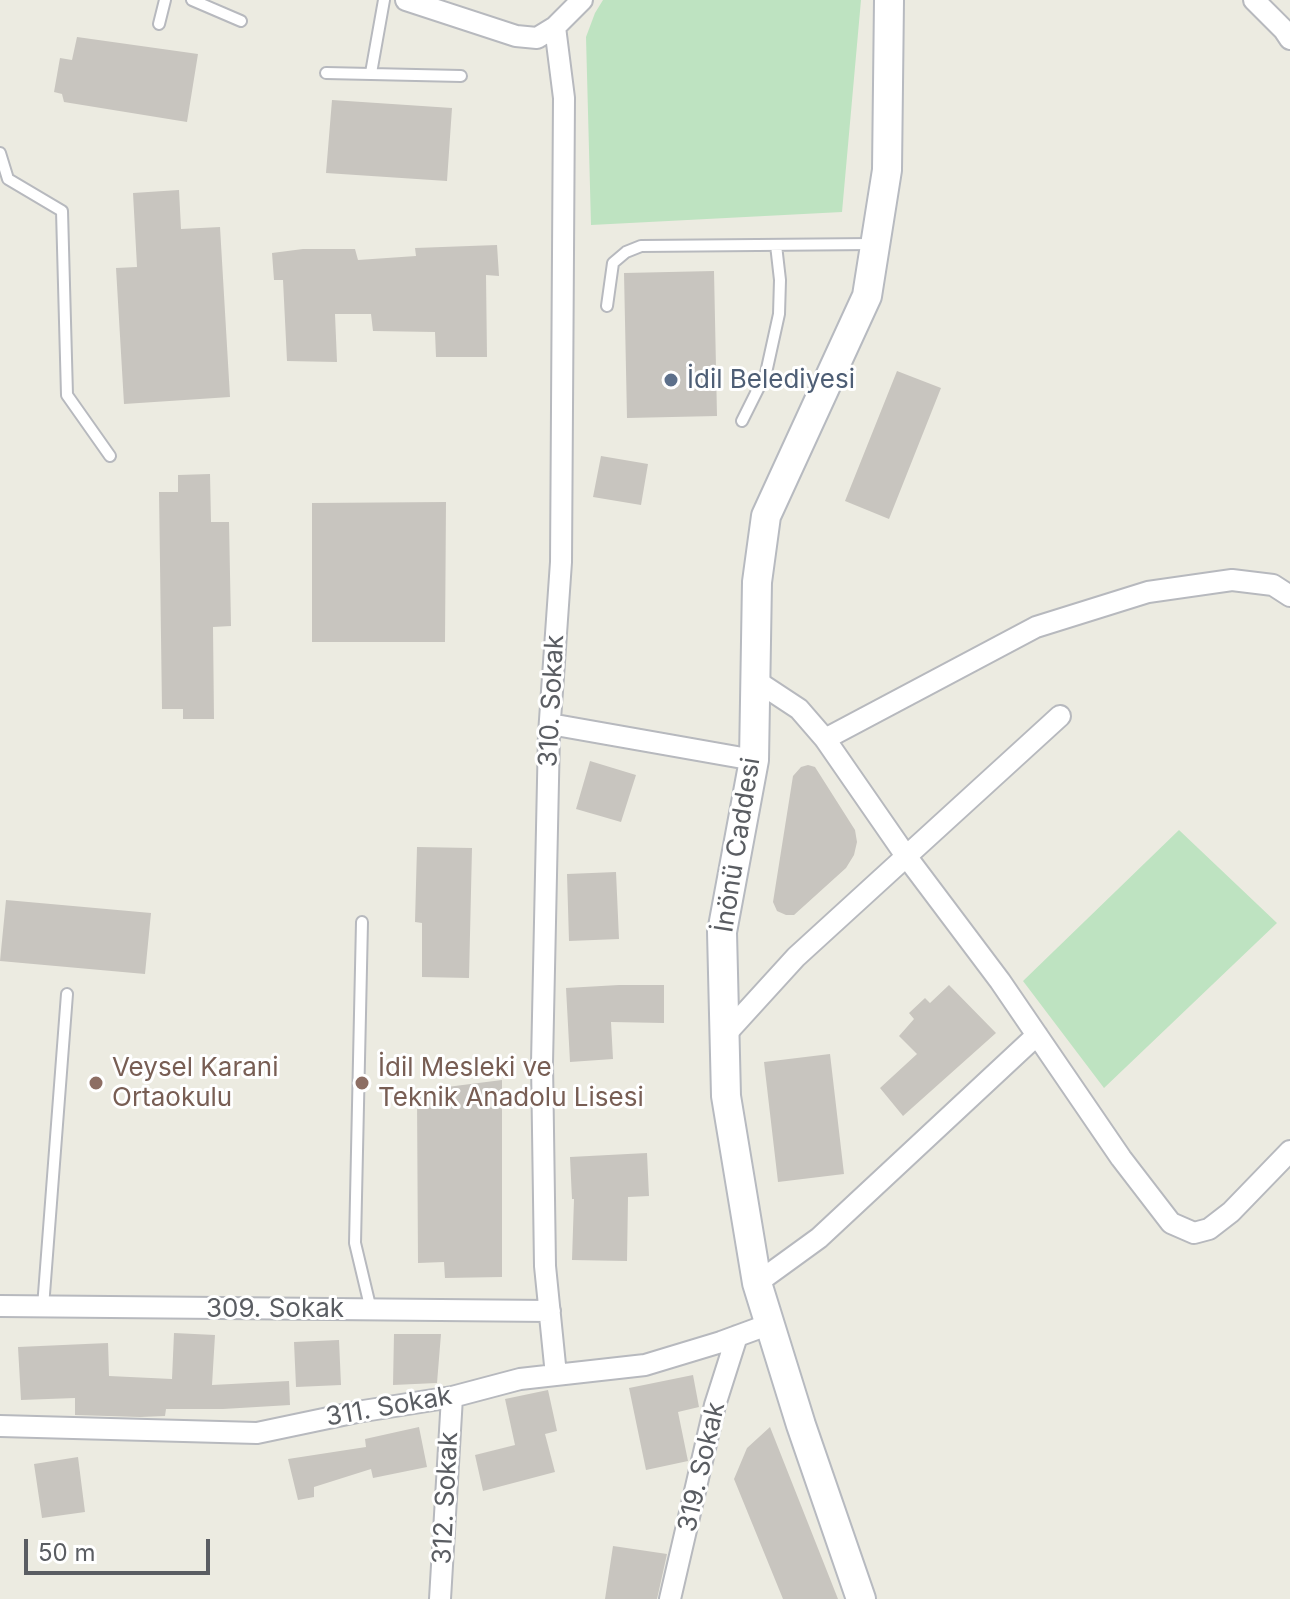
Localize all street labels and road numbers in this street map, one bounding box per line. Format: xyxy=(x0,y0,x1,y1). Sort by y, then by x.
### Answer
street label: 310. Sokak xyxy=(533,634,571,768)
street label: İnönü Caddesi xyxy=(709,755,767,935)
street label: 309. Sokak xyxy=(206,1293,344,1325)
street label: 311. Sokak xyxy=(324,1381,454,1433)
street label: 319. Sokak xyxy=(672,1399,732,1535)
street label: 312. Sokak xyxy=(427,1431,465,1565)

